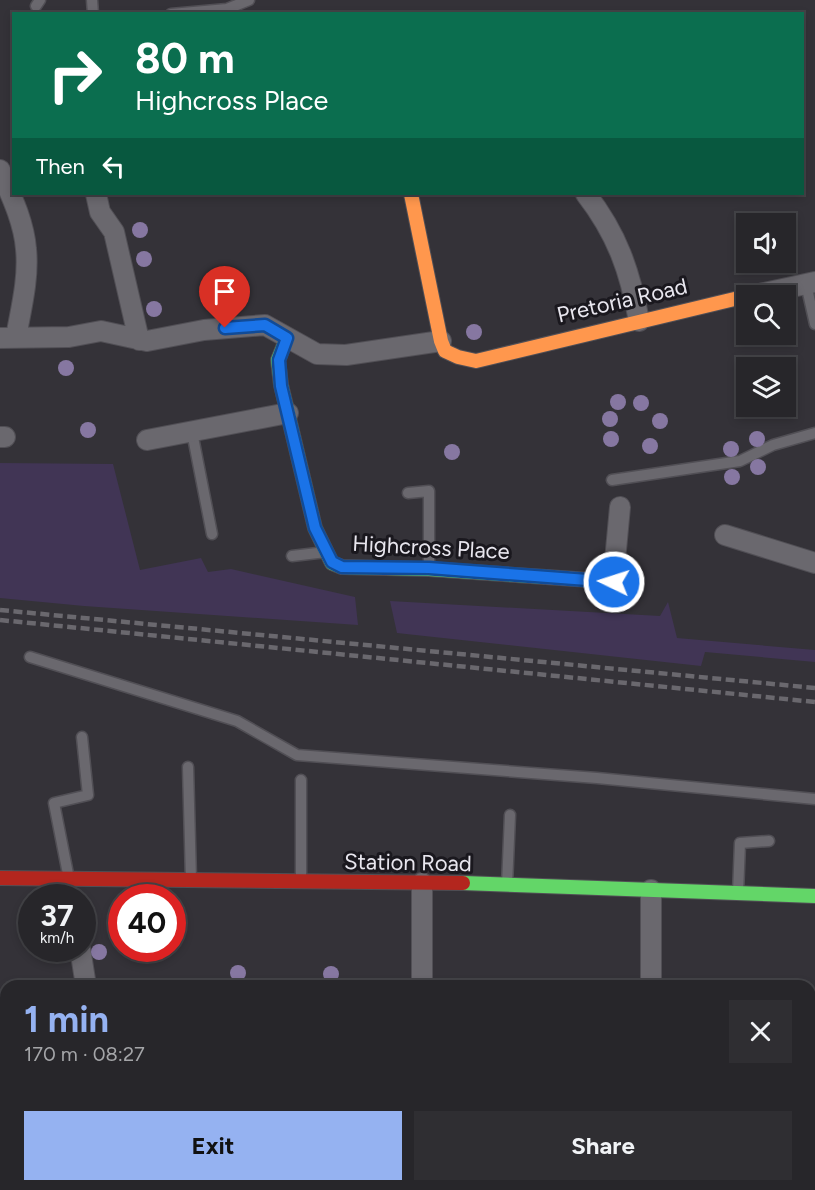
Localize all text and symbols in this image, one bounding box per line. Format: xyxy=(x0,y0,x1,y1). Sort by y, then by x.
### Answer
text: 80 m xyxy=(135,33,235,84)
icon: right xyxy=(36,36,114,114)
text: Highcross Place xyxy=(135,84,328,117)
icon: left xyxy=(97,150,130,183)
text: Then xyxy=(36,153,85,180)
map controls xyxy=(736,213,796,417)
button: sound xyxy=(736,213,796,273)
pin xyxy=(199,266,250,328)
street label: Pretoria Road xyxy=(554,272,690,329)
icon: arrive xyxy=(208,275,241,308)
button: search xyxy=(736,285,796,345)
button: layers xyxy=(736,357,796,417)
street label: Highcross Place xyxy=(352,530,510,565)
position arrow xyxy=(582,550,646,614)
street label: Station Road xyxy=(344,848,472,877)
speed limit sign: 40 xyxy=(108,884,186,962)
text: 37 xyxy=(40,897,74,934)
text: km/h xyxy=(40,929,74,947)
text: 1 min xyxy=(24,998,109,1041)
button: close xyxy=(729,1000,792,1063)
text: 170 m · 08:27 xyxy=(24,1042,145,1066)
button: Exit xyxy=(24,1111,402,1180)
button: Share xyxy=(414,1111,792,1180)

